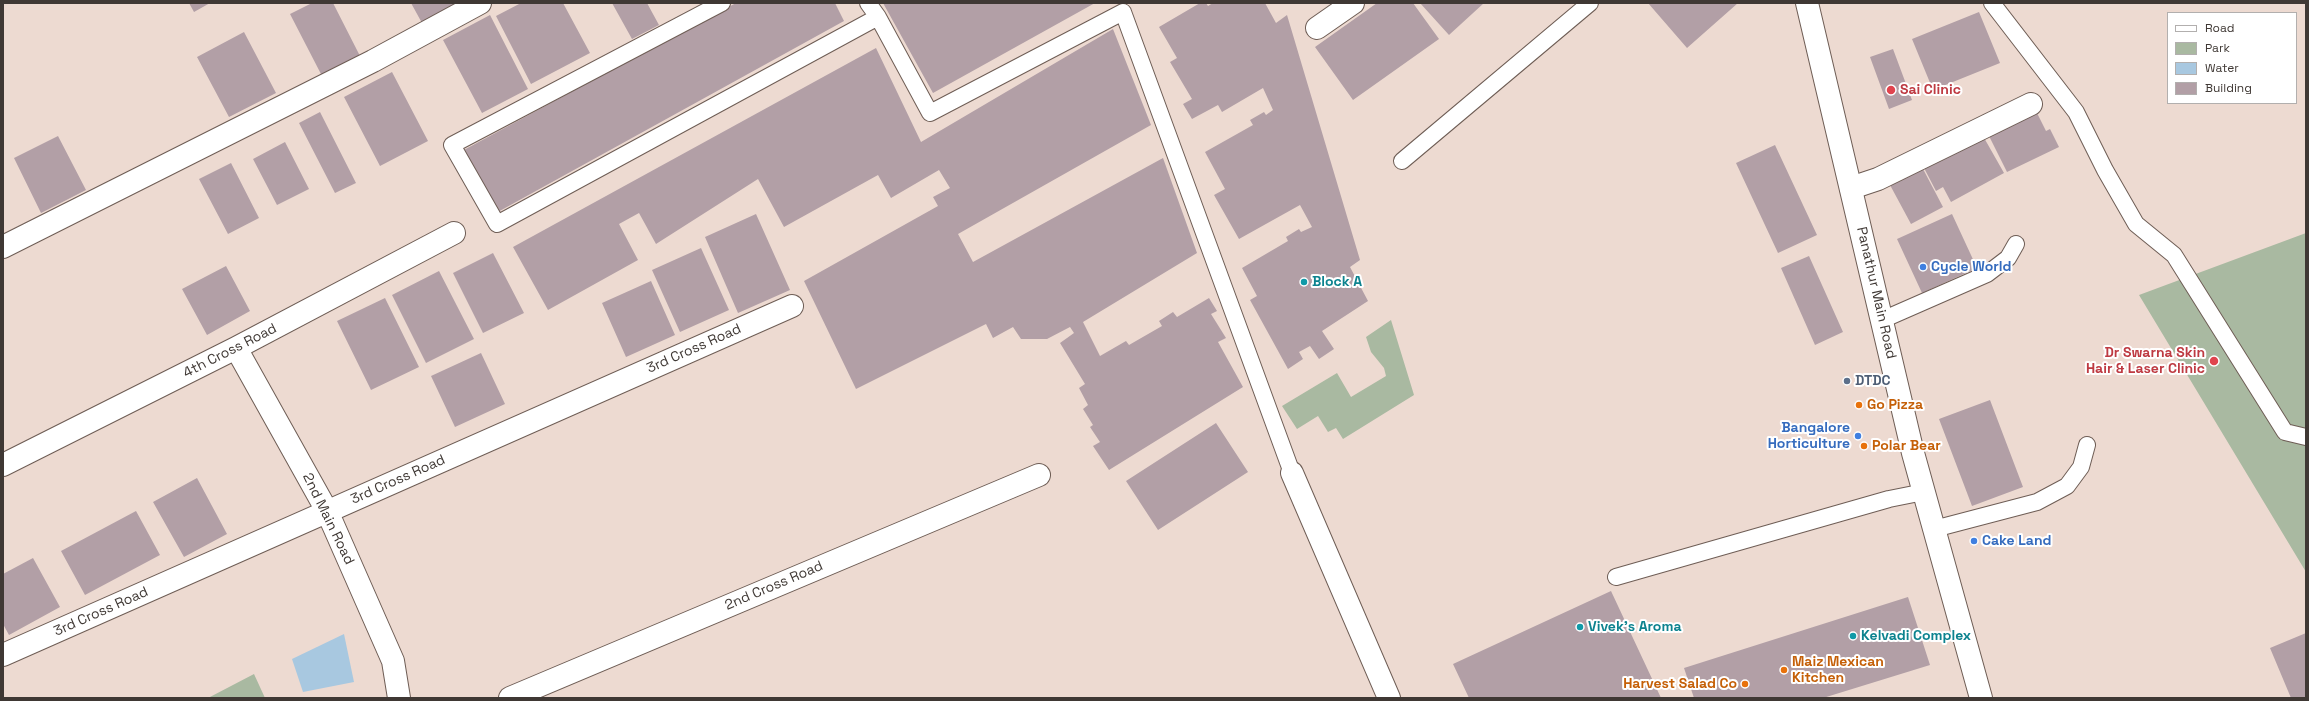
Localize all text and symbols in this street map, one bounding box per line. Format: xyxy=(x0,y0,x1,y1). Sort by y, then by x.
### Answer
legend xyxy=(2167,12,2297,104)
text: Road xyxy=(2205,20,2234,36)
text: Park xyxy=(2205,40,2230,56)
text: Water xyxy=(2205,60,2239,76)
text: Building xyxy=(2205,80,2252,96)
place label: Sai Clinic xyxy=(1900,82,1961,98)
marker: Sai Clinic xyxy=(1885,84,1897,96)
street label: Panathur Main Road xyxy=(1853,225,1899,361)
place label: Cycle World xyxy=(1931,259,2011,275)
marker: Cycle World xyxy=(1918,262,1928,272)
place label: Block A xyxy=(1312,274,1362,290)
marker: Block A xyxy=(1299,277,1309,287)
street label: 4th Cross Road xyxy=(180,320,280,382)
street label: 3rd Cross Road xyxy=(644,321,744,377)
place label: Dr Swarna Skin Hair & Laser Clinic xyxy=(2086,345,2205,378)
marker: Dr Swarna Skin Hair & Laser Clinic xyxy=(2208,355,2220,367)
place label: DTDC xyxy=(1855,373,1891,389)
marker: DTDC xyxy=(1842,376,1852,386)
place label: Go Pizza xyxy=(1867,397,1923,413)
marker: Go Pizza xyxy=(1854,400,1864,410)
place label: Bangalore Horticulture xyxy=(1768,420,1850,452)
marker: Bangalore Horticulture xyxy=(1853,431,1863,441)
place label: Polar Bear xyxy=(1872,438,1941,454)
marker: Polar Bear xyxy=(1859,441,1869,451)
street label: 3rd Cross Road xyxy=(348,452,448,508)
street label: 2nd Main Road xyxy=(299,470,357,568)
place label: Cake Land xyxy=(1982,533,2051,549)
marker: Cake Land xyxy=(1969,536,1979,546)
street label: 2nd Cross Road xyxy=(722,558,826,614)
street label: 3rd Cross Road xyxy=(51,584,151,640)
place label: Vivek's Aroma xyxy=(1588,619,1681,635)
marker: Vivek's Aroma xyxy=(1575,622,1585,632)
place label: Kelvadi Complex xyxy=(1861,628,1971,644)
marker: Kelvadi Complex xyxy=(1848,631,1858,641)
place label: Maiz Mexican Kitchen xyxy=(1792,654,1884,686)
marker: Maiz Mexican Kitchen xyxy=(1779,665,1789,675)
place label: Harvest Salad Co xyxy=(1623,676,1737,692)
marker: Harvest Salad Co xyxy=(1740,679,1750,689)

